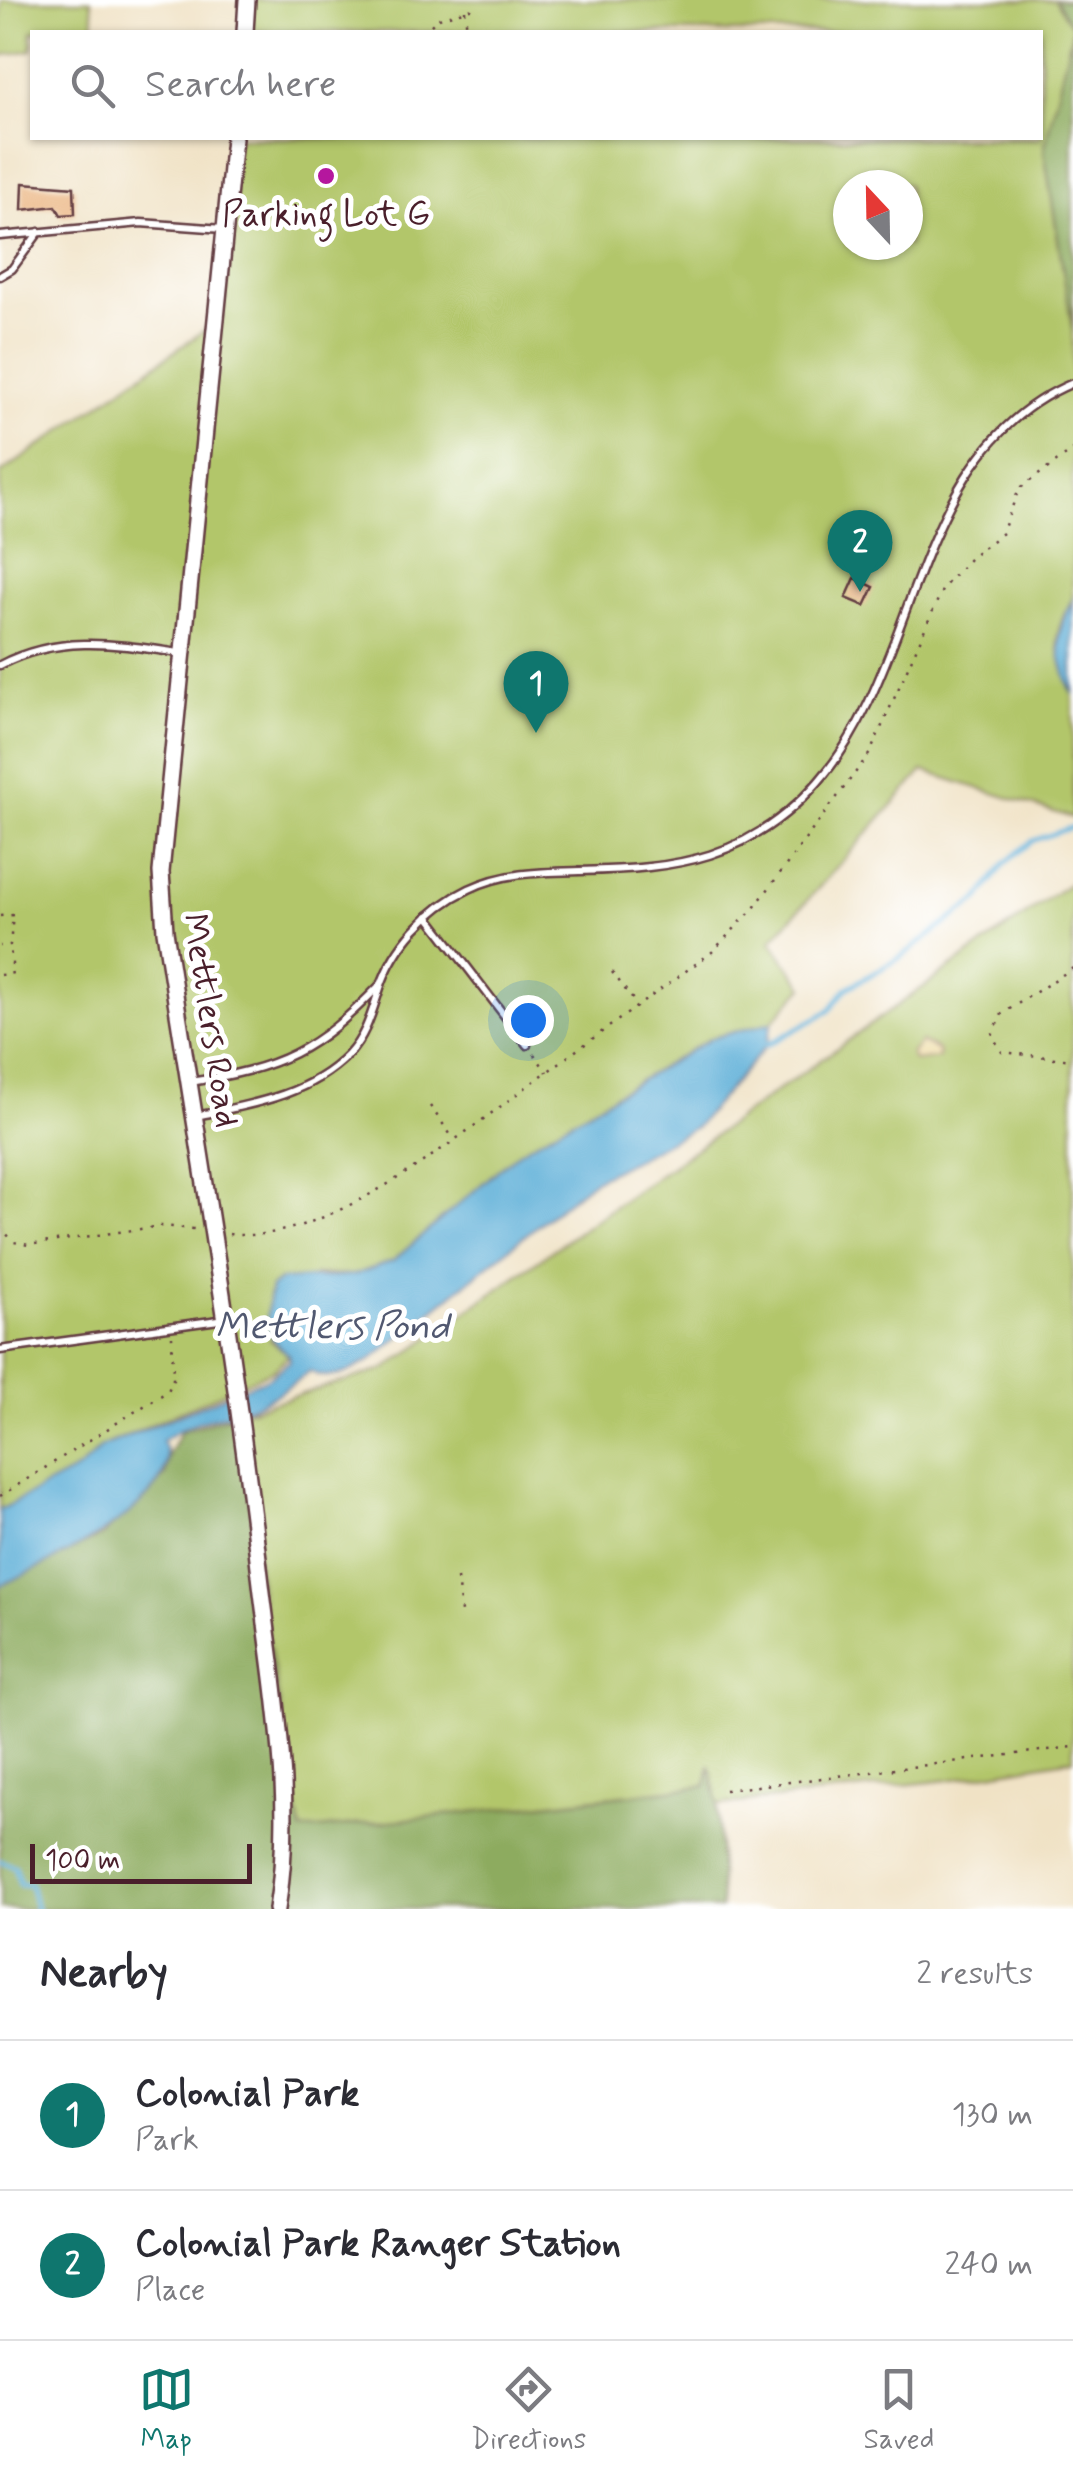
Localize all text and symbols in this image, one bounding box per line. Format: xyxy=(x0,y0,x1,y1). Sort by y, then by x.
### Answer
search box xyxy=(30,30,1043,140)
icon: search xyxy=(65,58,120,113)
text: Search here xyxy=(145,61,336,110)
marker: Parking Lot G xyxy=(315,165,337,187)
north arrow xyxy=(833,170,923,260)
place label: Parking Lot G xyxy=(222,192,430,242)
pin: 2 xyxy=(828,510,892,592)
pin: 1 xyxy=(504,650,568,733)
street label: Mettlers Road xyxy=(170,910,250,1131)
your location xyxy=(503,995,554,1046)
water label: Mettlers Pond xyxy=(215,1303,452,1352)
scale bar xyxy=(30,1839,252,1884)
text: 100 m xyxy=(45,1843,120,1880)
text: Nearby xyxy=(40,1947,168,2002)
text: 2 results xyxy=(916,1953,1033,1995)
text: Colonial Park xyxy=(135,2070,360,2119)
text: 1 xyxy=(65,2094,80,2136)
text: 130 m xyxy=(952,2094,1033,2136)
text: Park xyxy=(135,2119,199,2161)
text: Colonial Park Ranger Station xyxy=(135,2220,621,2269)
text: 2 xyxy=(65,2244,80,2286)
text: 240 m xyxy=(945,2244,1033,2286)
text: Place xyxy=(135,2269,205,2311)
tab: Map xyxy=(139,2362,194,2459)
tab: Directions xyxy=(471,2362,586,2459)
tab: Saved xyxy=(864,2362,934,2459)

